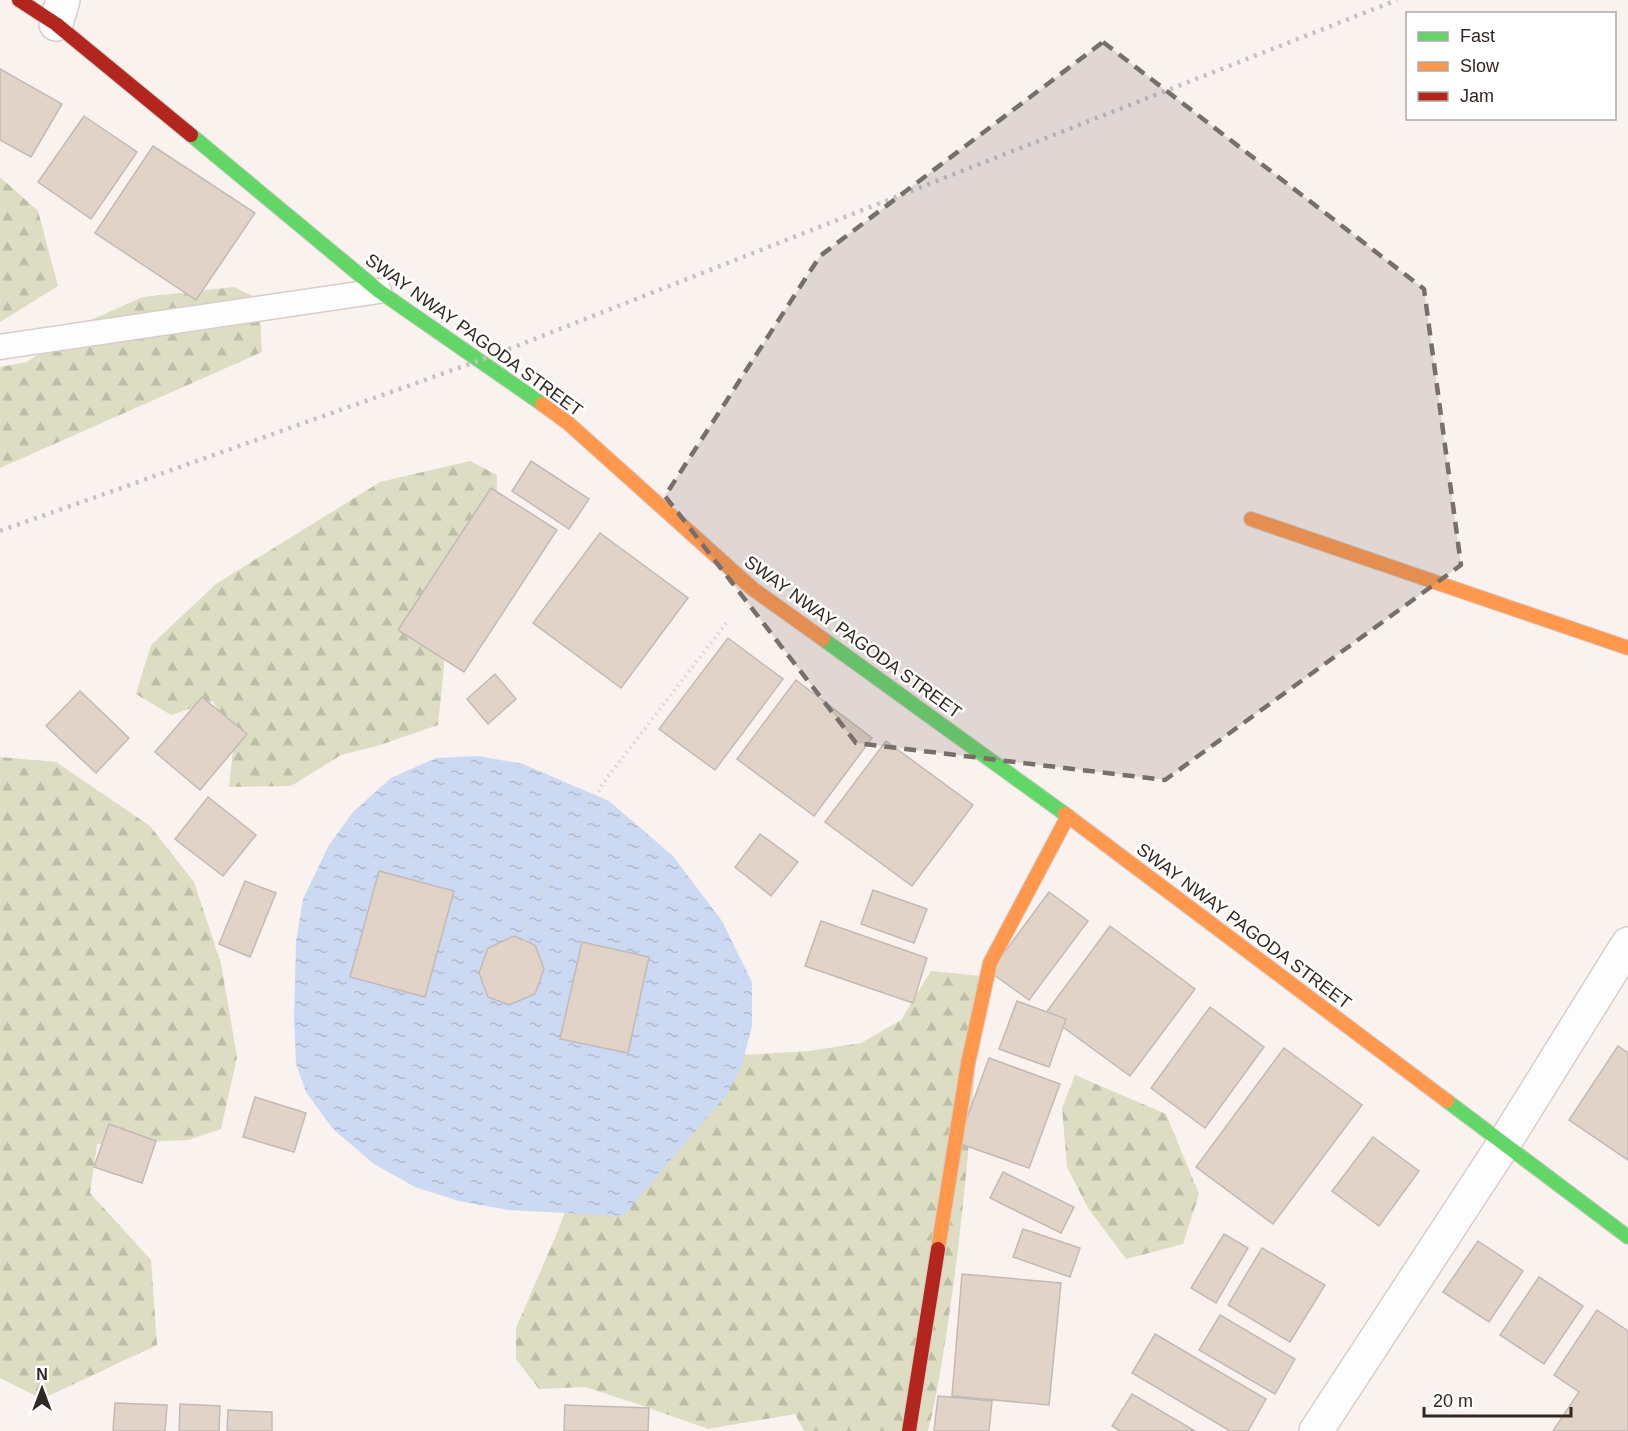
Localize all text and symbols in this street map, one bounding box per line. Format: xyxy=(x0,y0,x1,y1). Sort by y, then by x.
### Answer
legend xyxy=(1406,12,1616,120)
text: Fast xyxy=(1460,26,1495,46)
text: Slow xyxy=(1460,56,1500,76)
text: Jam xyxy=(1460,86,1494,106)
street label: SWAY NWAY PAGODA STREET xyxy=(362,250,586,420)
street label: SWAY NWAY PAGODA STREET xyxy=(741,552,965,722)
street label: SWAY NWAY PAGODA STREET xyxy=(1133,839,1355,1013)
north arrow xyxy=(12,1359,72,1419)
text: N xyxy=(36,1366,48,1383)
scale bar xyxy=(1424,1380,1571,1418)
text: 20 m xyxy=(1433,1391,1473,1411)

